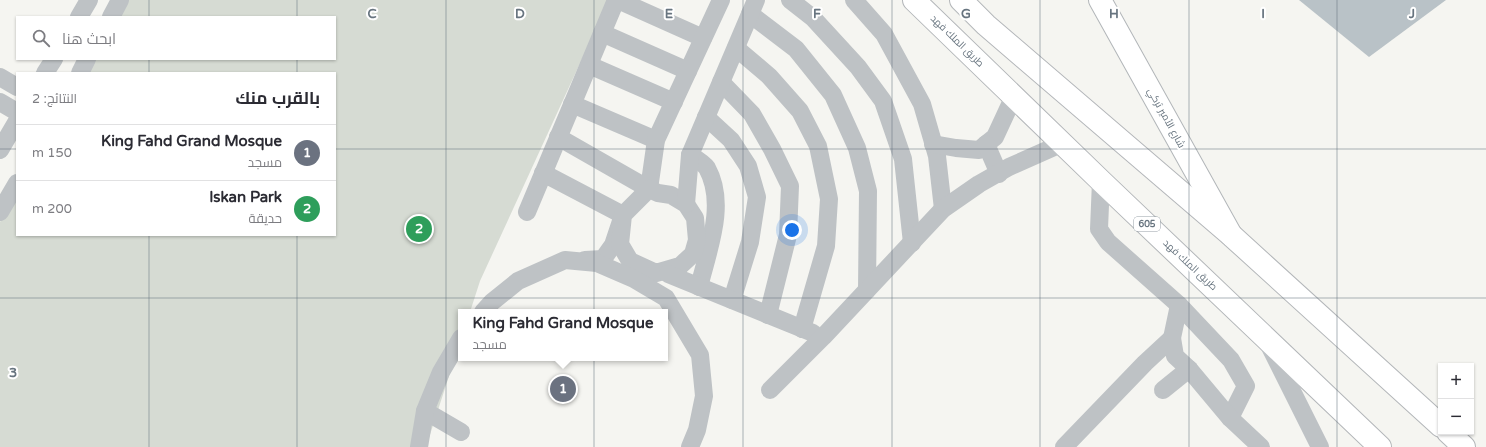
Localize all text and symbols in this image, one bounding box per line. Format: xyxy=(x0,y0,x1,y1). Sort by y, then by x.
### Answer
text: C xyxy=(367,6,377,22)
text: D xyxy=(515,6,525,22)
text: E xyxy=(665,6,673,22)
text: F xyxy=(813,6,821,22)
text: G xyxy=(961,6,971,22)
text: H xyxy=(1109,6,1119,22)
text: I xyxy=(1261,6,1265,22)
text: J xyxy=(1408,6,1415,22)
street label: طريق الملك فهد xyxy=(928,13,986,69)
search box xyxy=(16,16,336,60)
icon: search xyxy=(30,27,52,49)
text: ابحث هنا xyxy=(62,30,116,48)
street label: شارع الأمير تركي xyxy=(1144,86,1187,151)
text: بالقرب منك xyxy=(235,88,320,109)
text: النتائج: 2 xyxy=(32,91,77,107)
text: King Fahd Grand Mosque xyxy=(101,132,282,150)
text: 150 m xyxy=(32,145,72,161)
text: 1 xyxy=(303,145,311,161)
text: مسجد xyxy=(248,155,282,171)
text: Iskan Park xyxy=(209,188,282,206)
text: 200 m xyxy=(32,201,72,217)
text: 2 xyxy=(303,201,311,217)
text: حديقة xyxy=(249,211,282,227)
pin: 2 xyxy=(406,214,432,244)
road number: 605 xyxy=(1134,217,1160,231)
your location xyxy=(782,220,802,240)
street label: طريق الملك فهد xyxy=(1160,237,1220,293)
popup xyxy=(458,309,668,361)
text: King Fahd Grand Mosque xyxy=(473,314,653,332)
text: مسجد xyxy=(473,337,507,353)
map controls xyxy=(1438,363,1474,435)
button: + xyxy=(1438,363,1474,399)
text: 3 xyxy=(9,365,17,381)
pin: 1 xyxy=(550,374,576,404)
button: − xyxy=(1438,399,1474,435)

